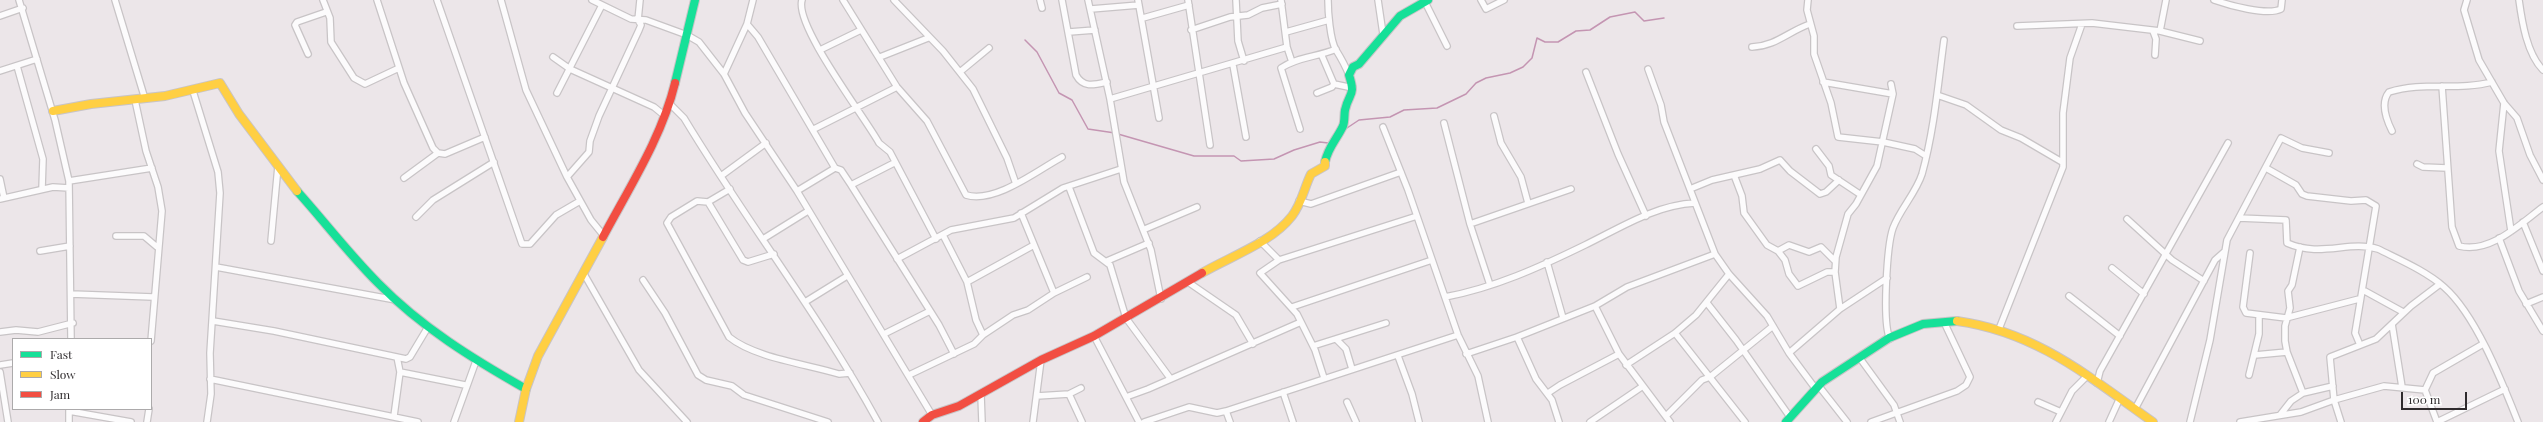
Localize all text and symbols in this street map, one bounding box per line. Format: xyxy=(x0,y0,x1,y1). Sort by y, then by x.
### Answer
legend xyxy=(12,338,152,410)
text: Fast xyxy=(50,346,72,362)
text: Slow xyxy=(50,366,76,382)
scale bar xyxy=(2403,384,2469,410)
text: Jam xyxy=(50,386,70,402)
text: 100 m xyxy=(2408,391,2440,407)

